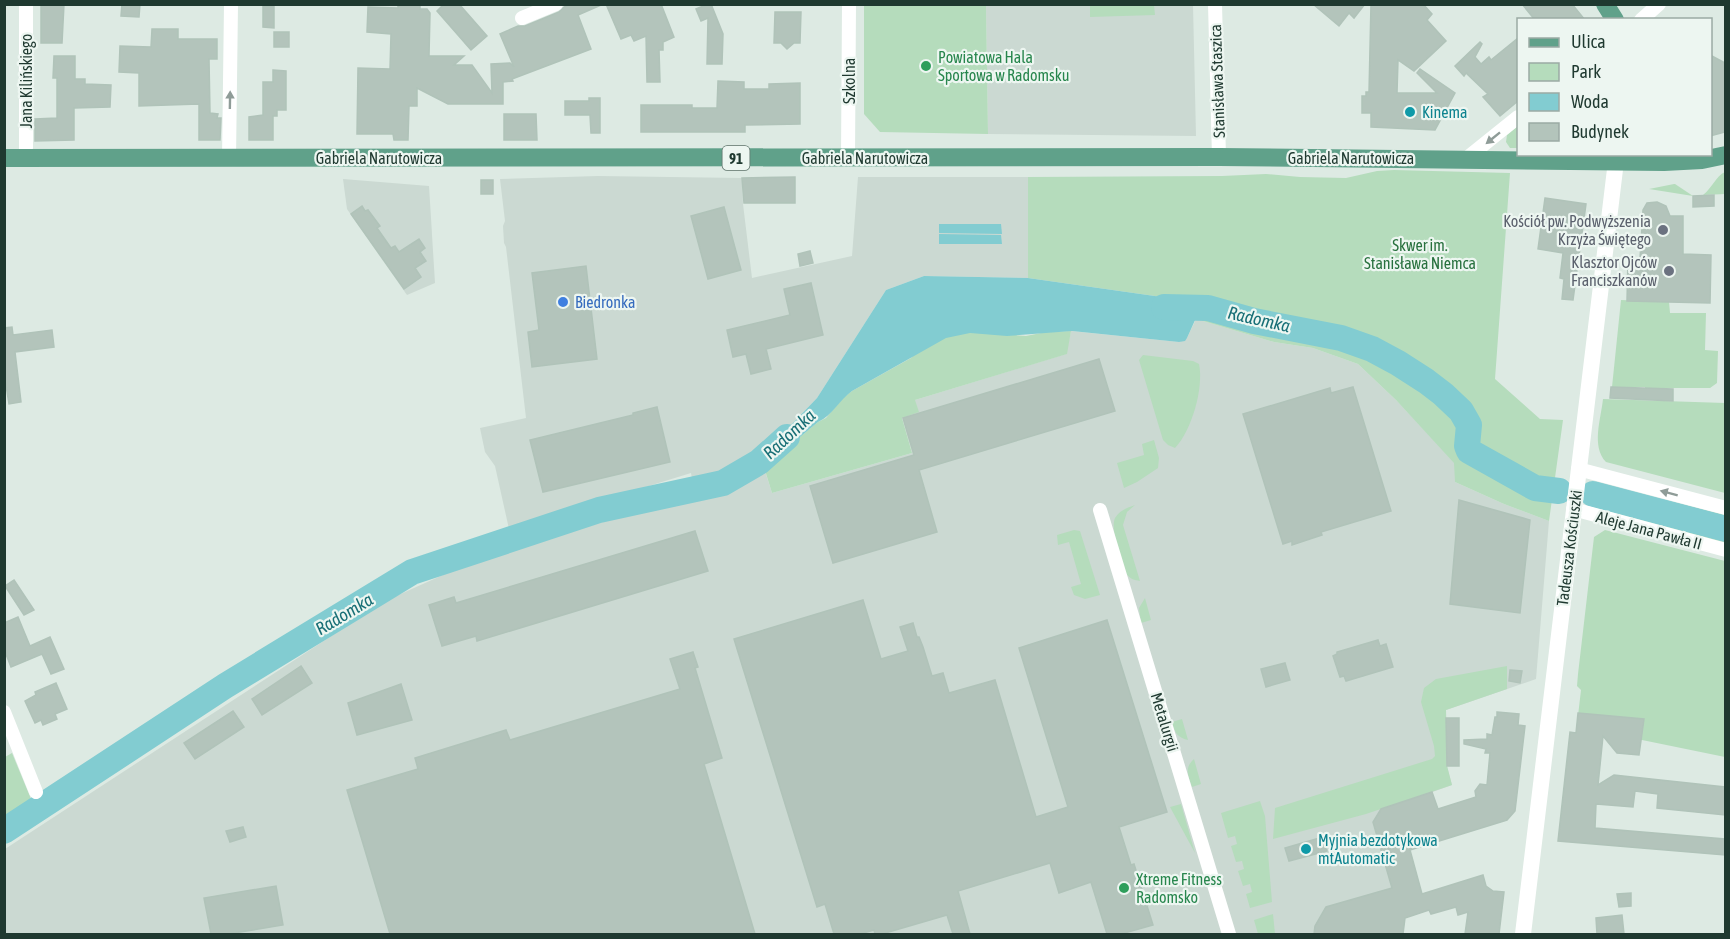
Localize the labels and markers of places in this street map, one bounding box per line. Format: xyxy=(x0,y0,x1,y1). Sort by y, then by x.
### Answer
place label: Powiatowa Hala Sportowa w Radomsku xyxy=(938,48,1069,85)
marker: Powiatowa Hala Sportowa w Radomsku xyxy=(919,59,933,73)
place label: Kinema xyxy=(1422,103,1468,121)
marker: Kinema xyxy=(1403,105,1417,119)
place label: Kościół pw. Podwyższenia Krzyża Świętego xyxy=(1503,212,1651,249)
marker: Kościół pw. Podwyższenia Krzyża Świętego xyxy=(1656,223,1670,237)
place label: Klasztor Ojców Franciszkanów xyxy=(1571,253,1657,289)
marker: Klasztor Ojców Franciszkanów xyxy=(1662,264,1676,278)
place label: Biedronka xyxy=(575,293,636,311)
marker: Biedronka xyxy=(556,295,570,309)
place label: Myjnia bezdotykowa mtAutomatic xyxy=(1318,831,1438,867)
marker: Myjnia bezdotykowa mtAutomatic xyxy=(1299,842,1313,856)
place label: Xtreme Fitness Radomsko xyxy=(1136,870,1222,906)
marker: Xtreme Fitness Radomsko xyxy=(1117,881,1131,895)

